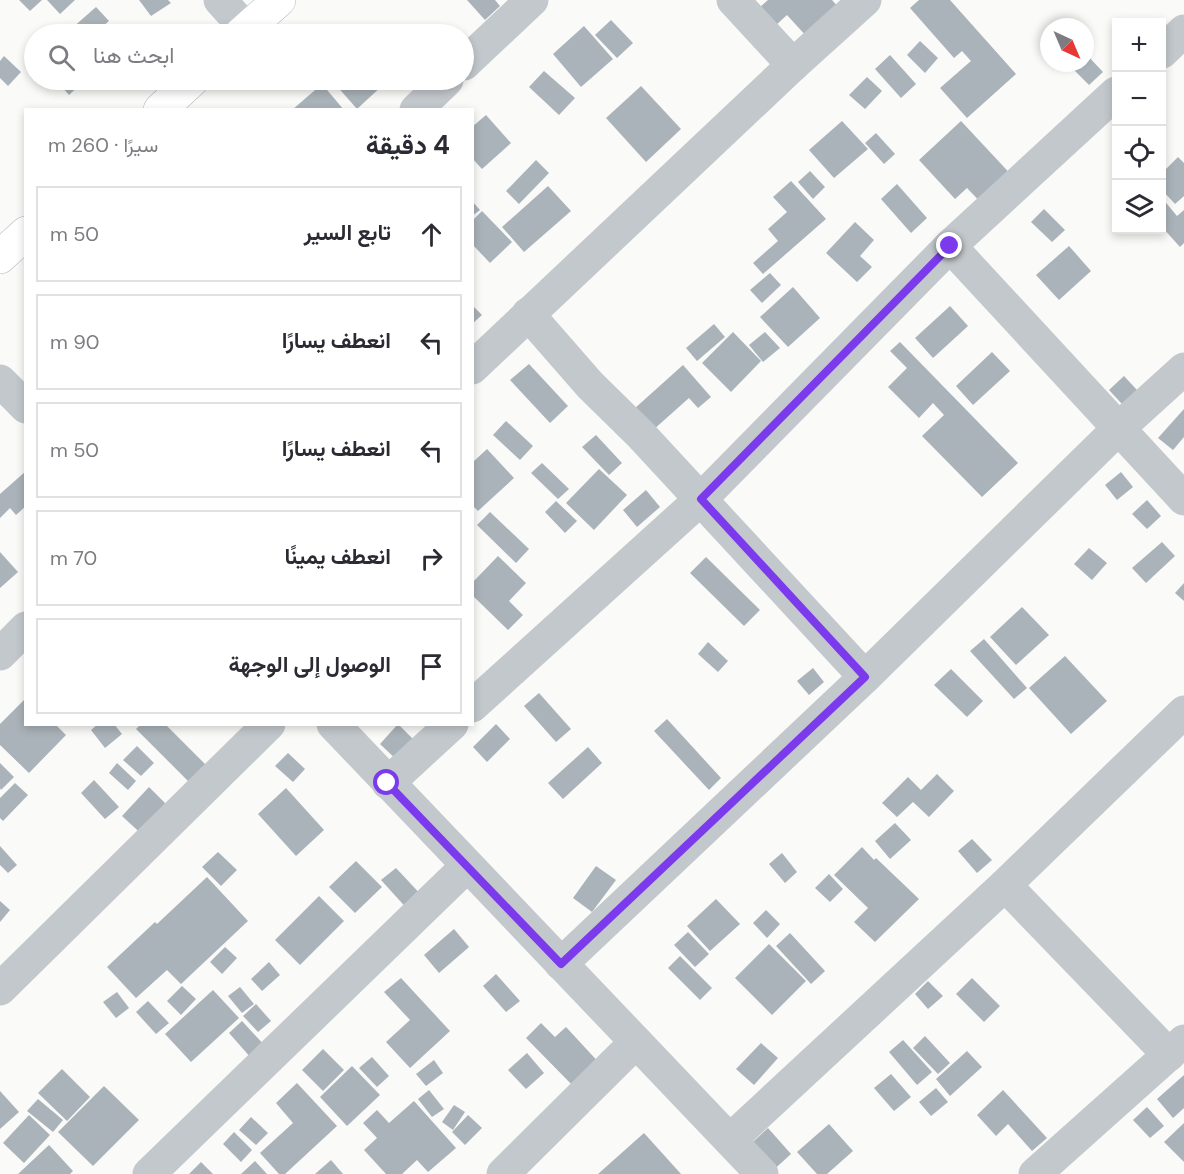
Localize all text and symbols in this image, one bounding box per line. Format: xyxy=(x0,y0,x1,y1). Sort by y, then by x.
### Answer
north arrow xyxy=(1040,18,1094,72)
map controls xyxy=(1112,18,1166,234)
button: + xyxy=(1112,18,1166,72)
search box xyxy=(24,24,474,90)
icon: search xyxy=(45,41,78,74)
text: ابحث هنا xyxy=(93,41,174,70)
button: − xyxy=(1112,72,1166,126)
button: locate xyxy=(1112,126,1166,180)
text: 4 دقيقة xyxy=(366,128,450,162)
text: سيرًا · 260 m xyxy=(48,132,158,158)
button: layers xyxy=(1112,180,1166,234)
text: تابع السير xyxy=(304,218,391,247)
icon: ahead xyxy=(415,218,448,251)
text: 50 m xyxy=(50,221,99,247)
route end xyxy=(936,232,962,258)
text: انعطف يسارًا xyxy=(282,326,391,355)
icon: left xyxy=(415,326,448,359)
text: 90 m xyxy=(50,329,99,355)
text: انعطف يسارًا xyxy=(282,434,391,463)
icon: left xyxy=(415,434,448,467)
text: 50 m xyxy=(50,437,99,463)
text: انعطف يمينًا xyxy=(284,542,391,571)
icon: right xyxy=(415,542,448,575)
text: 70 m xyxy=(50,545,97,571)
text: الوصول إلى الوجهة xyxy=(229,650,391,679)
icon: arrive xyxy=(415,650,448,683)
route start xyxy=(373,769,399,795)

